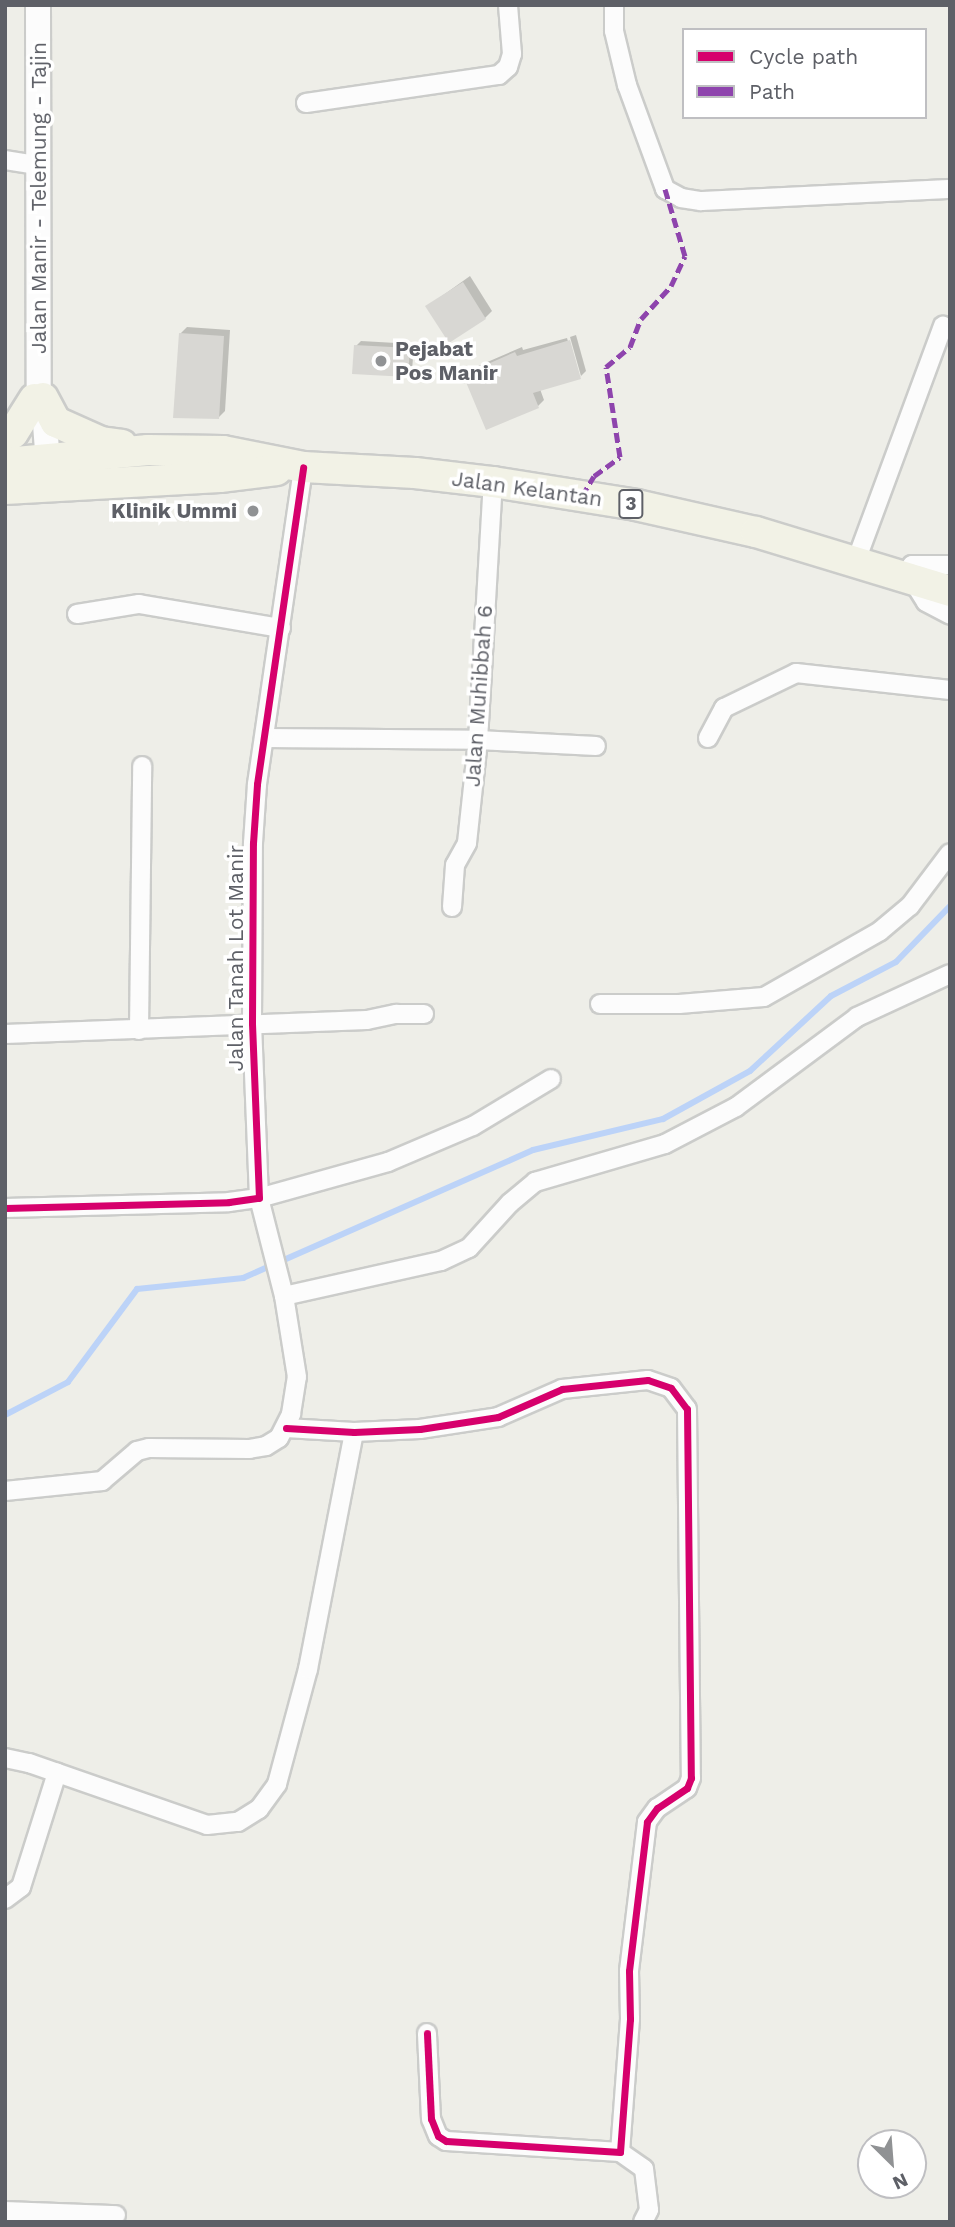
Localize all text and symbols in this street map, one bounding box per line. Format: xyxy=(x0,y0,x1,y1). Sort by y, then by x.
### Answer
legend xyxy=(682,28,927,119)
street label: Jalan Manir - Telemung - Tajin xyxy=(26,41,52,355)
text: Cycle path xyxy=(749,44,858,69)
text: Path xyxy=(749,79,795,104)
place label: Pejabat Pos Manir xyxy=(395,336,498,386)
marker: Pejabat Pos Manir xyxy=(373,353,389,369)
street label: Jalan Kelantan xyxy=(450,466,604,512)
road number: 3 xyxy=(617,489,645,520)
place label: Klinik Ummi xyxy=(111,498,237,524)
marker: Klinik Ummi xyxy=(243,501,263,521)
street label: Jalan Muhibbah 6 xyxy=(460,604,498,788)
street label: Jalan Tanah Lot Manir xyxy=(223,845,249,1071)
north arrow xyxy=(857,2129,927,2199)
text: N xyxy=(889,2168,911,2195)

